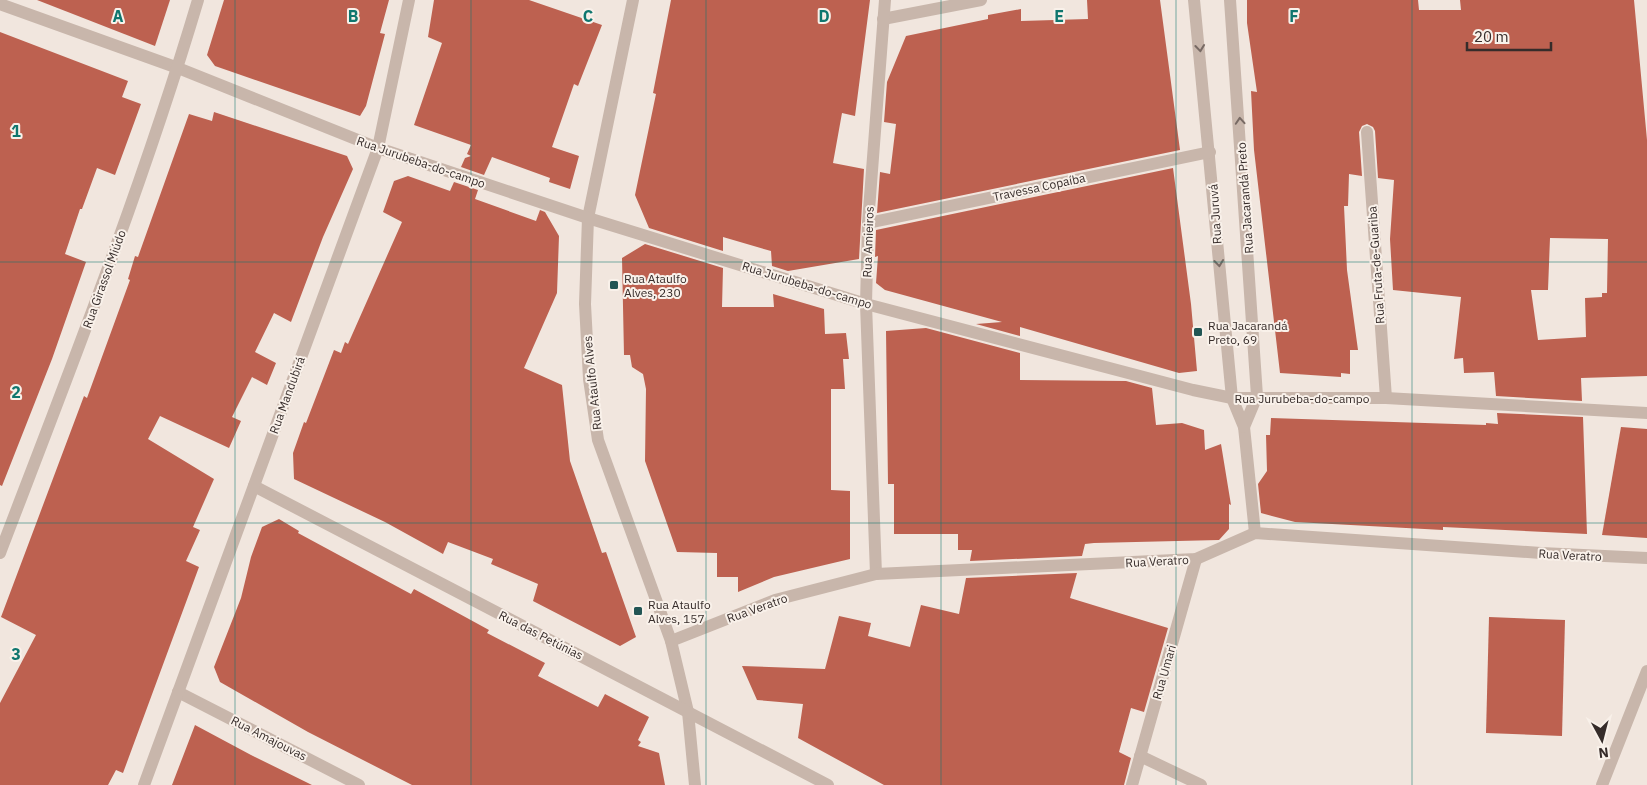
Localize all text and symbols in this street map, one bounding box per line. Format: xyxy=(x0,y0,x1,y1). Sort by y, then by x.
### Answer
text: A xyxy=(113,6,124,26)
text: B xyxy=(348,6,359,26)
text: C xyxy=(583,6,593,26)
text: D xyxy=(818,6,830,26)
text: E xyxy=(1054,6,1064,26)
text: F xyxy=(1289,6,1299,26)
scale bar xyxy=(1467,20,1551,52)
text: 20 m xyxy=(1474,27,1509,46)
one-way arrow xyxy=(1194,45,1205,53)
one-way arrow xyxy=(1234,116,1245,124)
text: 1 xyxy=(11,121,21,141)
street label: Rua Jurubeba-do-campo xyxy=(355,133,488,191)
street label: Rua Jacarandá Preto xyxy=(1234,142,1256,254)
street label: Travessa Copaíba xyxy=(991,170,1087,204)
street label: Rua Juruvá xyxy=(1205,183,1225,245)
street label: Rua Fruta-de-Guariba xyxy=(1364,205,1388,324)
street label: Rua Amieiros xyxy=(859,206,877,278)
street label: Rua Girassol Miúdo xyxy=(79,228,129,330)
street label: Rua Jurubeba-do-campo xyxy=(740,258,874,312)
one-way arrow xyxy=(1213,259,1224,267)
place label: Rua Ataulfo Alves, 230 xyxy=(624,271,687,300)
marker: Rua Ataulfo Alves, 230 xyxy=(608,279,620,291)
place label: Rua Jacarandá Preto, 69 xyxy=(1208,318,1288,347)
marker: Rua Jacarandá Preto, 69 xyxy=(1192,326,1204,338)
street label: Rua Ataulfo Alves xyxy=(580,335,604,431)
street label: Rua Mandubirá xyxy=(266,354,308,436)
text: 2 xyxy=(11,382,21,402)
street label: Rua Jurubeba-do-campo xyxy=(1235,391,1370,406)
street label: Rua Veratro xyxy=(1538,546,1602,564)
street label: Rua Veratro xyxy=(1125,552,1189,570)
street label: Rua Veratro xyxy=(725,590,790,626)
place label: Rua Ataulfo Alves, 157 xyxy=(648,597,711,626)
marker: Rua Ataulfo Alves, 157 xyxy=(632,605,644,617)
street label: Rua das Petúnias xyxy=(496,607,586,663)
street label: Rua Umari xyxy=(1149,643,1179,701)
text: 3 xyxy=(11,644,21,664)
street label: Rua Amajouvas xyxy=(229,712,309,764)
north arrow xyxy=(1577,715,1627,765)
text: N xyxy=(1597,743,1610,762)

